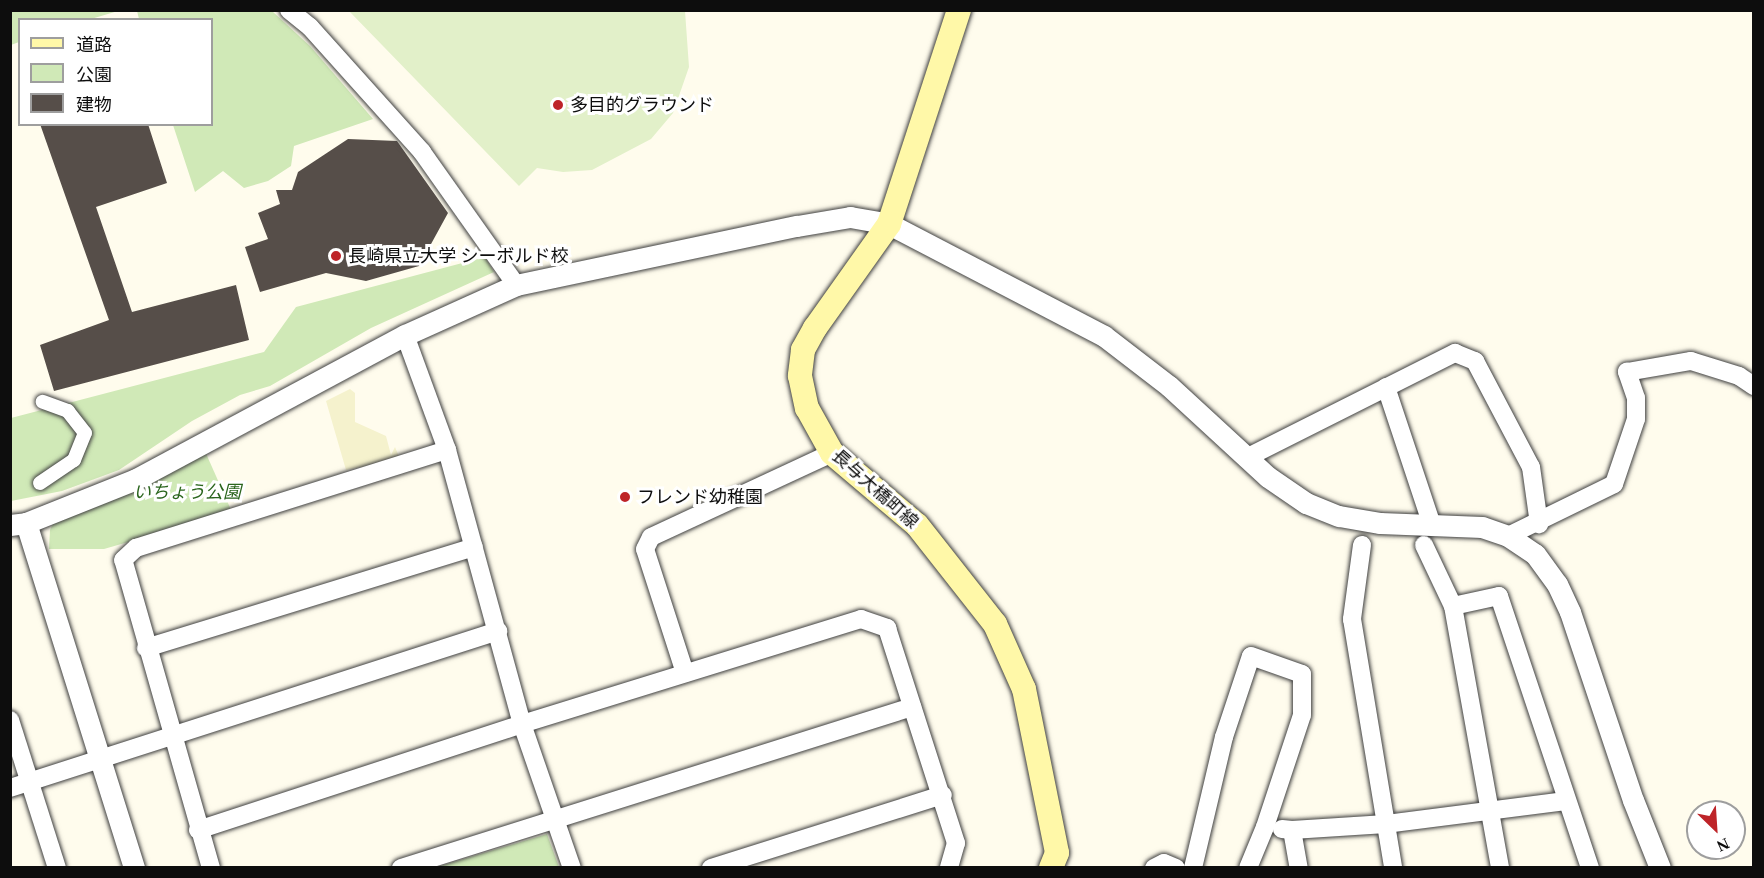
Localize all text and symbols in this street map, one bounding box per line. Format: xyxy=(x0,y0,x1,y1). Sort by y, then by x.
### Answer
legend xyxy=(18,18,213,126)
text: 道路 xyxy=(76,35,112,55)
text: 公園 xyxy=(76,65,112,85)
place label: 多目的グラウンド xyxy=(570,94,714,116)
text: 建物 xyxy=(76,95,112,115)
marker: 多目的グラウンド xyxy=(551,98,565,112)
place label: 長崎県立大学 シーボルド校 xyxy=(348,245,568,267)
marker: 長崎県立大学 シーボルド校 xyxy=(329,249,343,263)
street label: 長与大橋町線 xyxy=(828,445,922,533)
park label: いちょう公園 xyxy=(133,481,241,503)
place label: フレンド幼稚園 xyxy=(637,486,763,508)
marker: フレンド幼稚園 xyxy=(618,490,632,504)
north arrow xyxy=(1686,800,1746,860)
text: N xyxy=(1714,835,1732,855)

